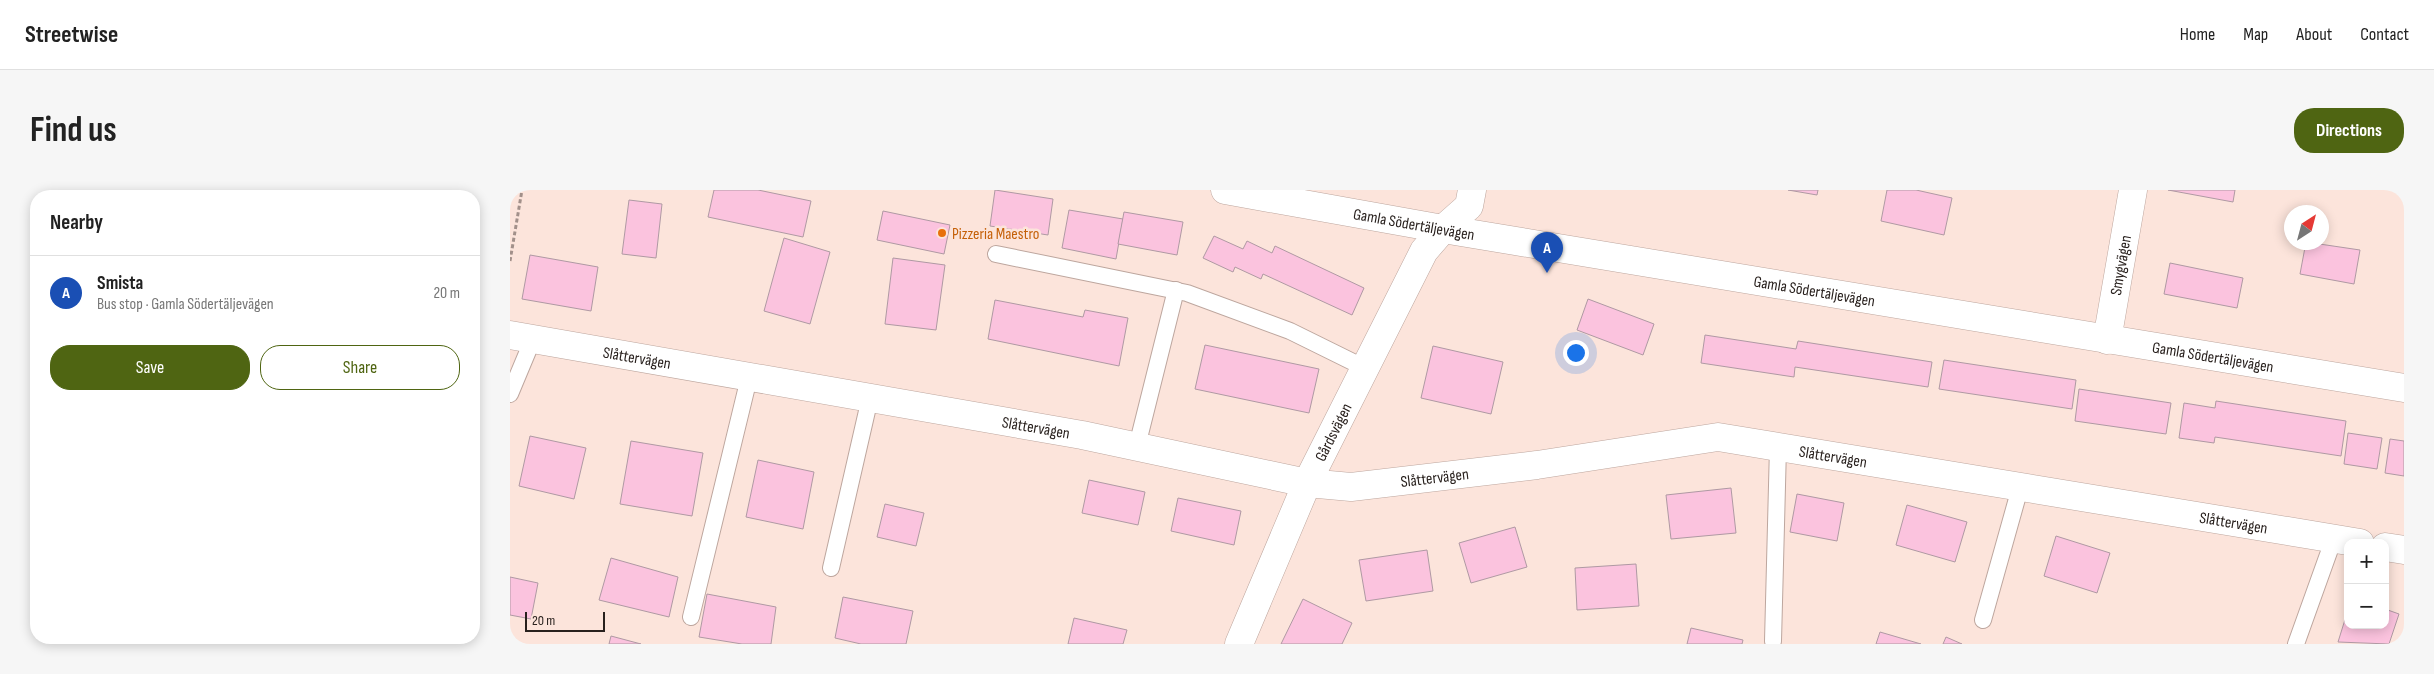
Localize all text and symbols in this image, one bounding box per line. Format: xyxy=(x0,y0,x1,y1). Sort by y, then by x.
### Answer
text: Streetwise xyxy=(25,20,118,49)
text: Home xyxy=(2180,24,2215,45)
text: Map xyxy=(2243,24,2268,45)
text: About xyxy=(2296,24,2332,45)
text: Contact xyxy=(2360,24,2409,45)
button: Directions xyxy=(2294,108,2404,153)
text: Find us xyxy=(30,109,117,152)
street label: Gamla Södertäljevägen xyxy=(1352,205,1476,245)
north arrow xyxy=(2284,205,2329,250)
text: Nearby xyxy=(50,210,103,235)
place label: Pizzeria Maestro xyxy=(952,225,1039,244)
marker: Pizzeria Maestro xyxy=(936,227,948,239)
pin: A xyxy=(1531,232,1563,273)
street label: Smygvägen xyxy=(2107,234,2136,297)
text: Smista xyxy=(97,272,143,295)
street label: Gamla Södertäljevägen xyxy=(1752,273,1876,311)
text: A xyxy=(62,284,70,303)
text: 20 m xyxy=(433,284,460,303)
text: Bus stop · Gamla Södertäljevägen xyxy=(97,295,274,314)
street label: Gamla Södertäljevägen xyxy=(2151,339,2275,377)
your location xyxy=(1563,340,1589,366)
street label: Slåttervägen xyxy=(601,343,672,374)
button: Save xyxy=(50,345,250,390)
button: Share xyxy=(260,345,460,390)
street label: Gårdsvägen xyxy=(1312,400,1357,465)
street label: Slåttervägen xyxy=(1000,413,1071,444)
street label: Slåttervägen xyxy=(1797,443,1868,472)
street label: Slåttervägen xyxy=(1400,465,1470,492)
street label: Slåttervägen xyxy=(2198,509,2269,539)
map controls xyxy=(2344,539,2389,629)
button: + xyxy=(2344,539,2389,584)
button: − xyxy=(2344,584,2389,629)
scale bar xyxy=(525,609,605,632)
text: 20 m xyxy=(532,612,555,629)

